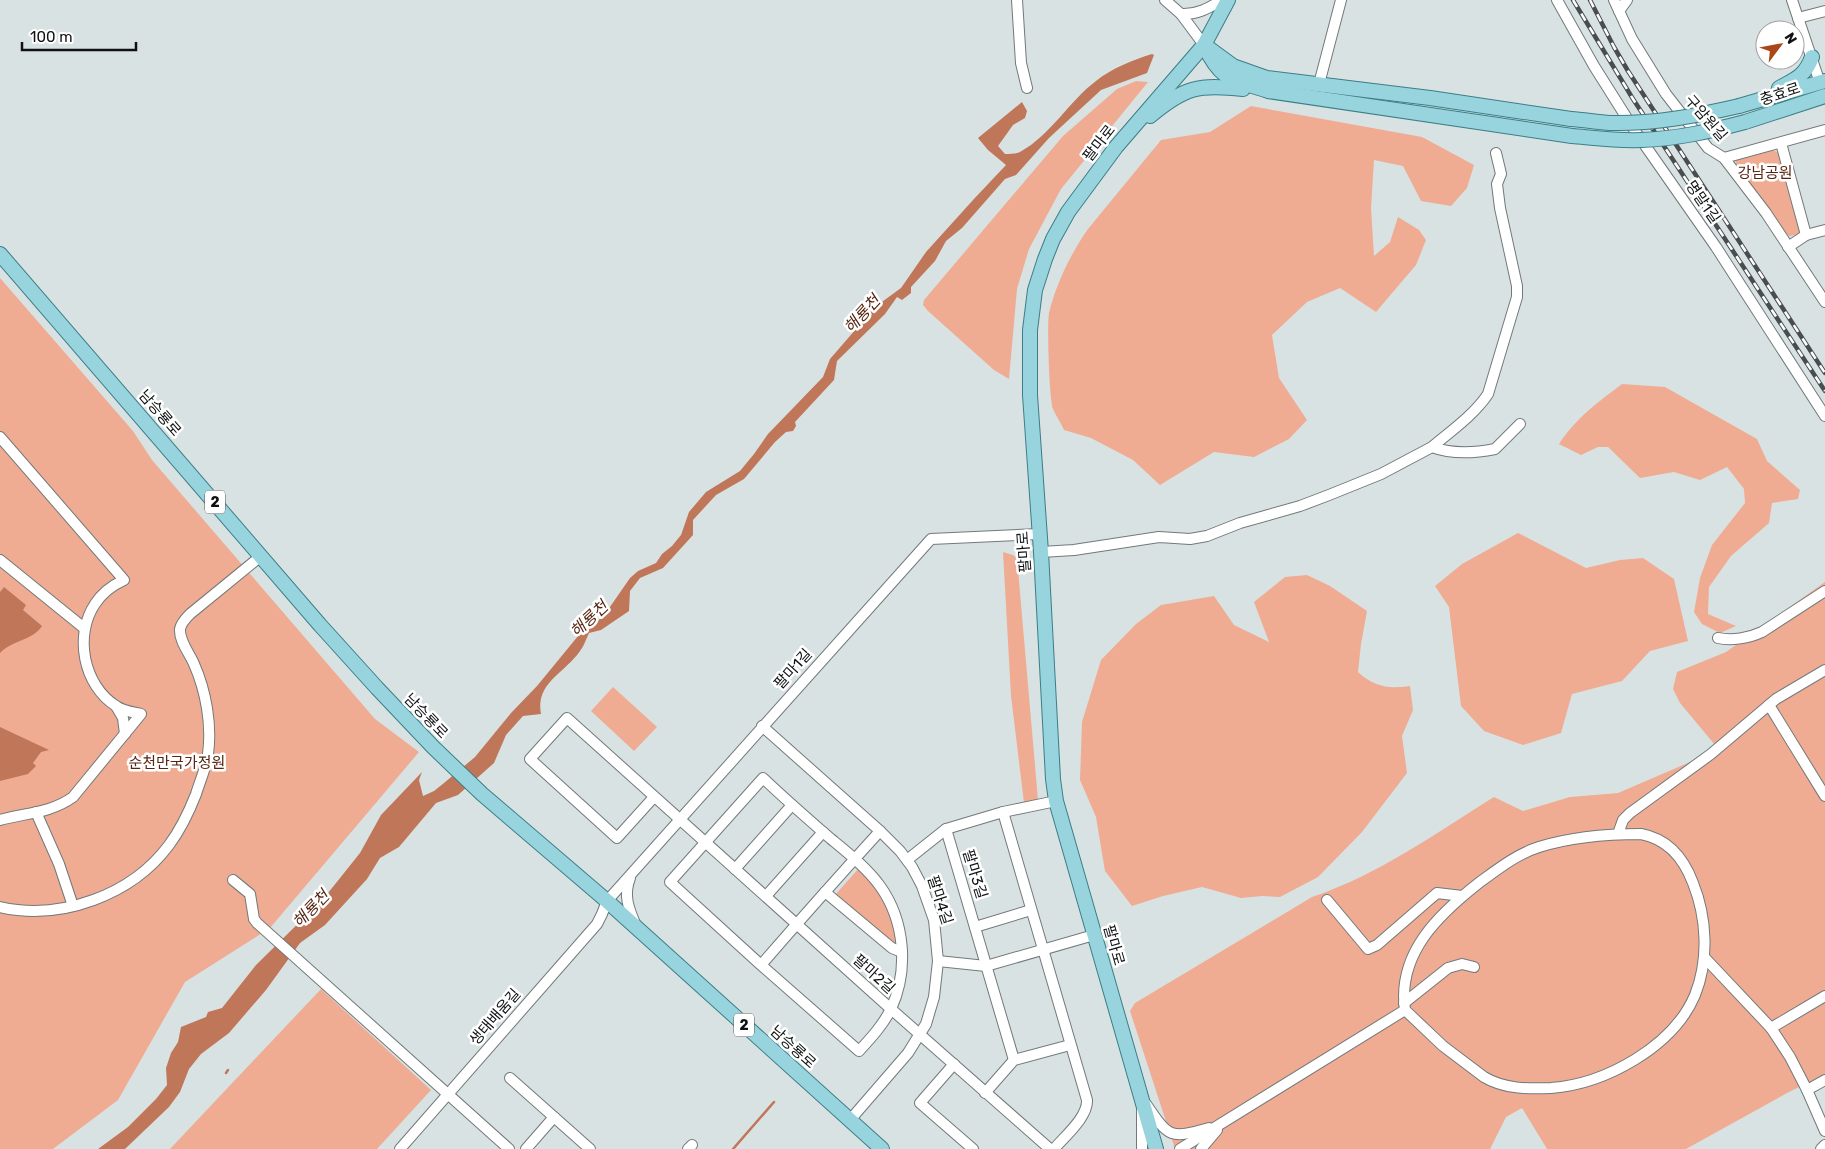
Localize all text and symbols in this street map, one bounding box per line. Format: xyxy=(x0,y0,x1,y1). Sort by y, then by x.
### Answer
scale bar xyxy=(22,20,136,52)
north arrow xyxy=(1755,20,1805,70)
text: 100 m xyxy=(30,28,72,46)
text: N xyxy=(1781,30,1800,47)
street label: 충효로 xyxy=(1758,79,1802,109)
street label: 구암원길 xyxy=(1681,91,1731,145)
street label: 팔마로 xyxy=(1079,121,1119,165)
park label: 강남공원 xyxy=(1737,164,1793,182)
street label: 명말1길 xyxy=(1682,177,1724,227)
water label: 해룡천 xyxy=(840,290,886,337)
street label: 남승룡로 xyxy=(135,386,185,440)
road number: 2 xyxy=(205,491,225,514)
street label: 팔마로 xyxy=(1014,531,1034,573)
water label: 해룡천 xyxy=(566,595,613,641)
street label: 팔마1길 xyxy=(770,645,816,693)
street label: 남승룡로 xyxy=(400,690,452,742)
park label: 순천만국가정원 xyxy=(129,754,225,772)
street label: 팔마3길 xyxy=(959,847,991,901)
street label: 팔마4길 xyxy=(924,873,956,927)
water label: 해룡천 xyxy=(289,885,335,931)
street label: 팔마로 xyxy=(1100,923,1128,967)
street label: 팔마2길 xyxy=(849,951,899,997)
street label: 생태배움길 xyxy=(466,985,524,1049)
road number: 2 xyxy=(734,1014,754,1036)
street label: 남승룡로 xyxy=(766,1022,820,1072)

